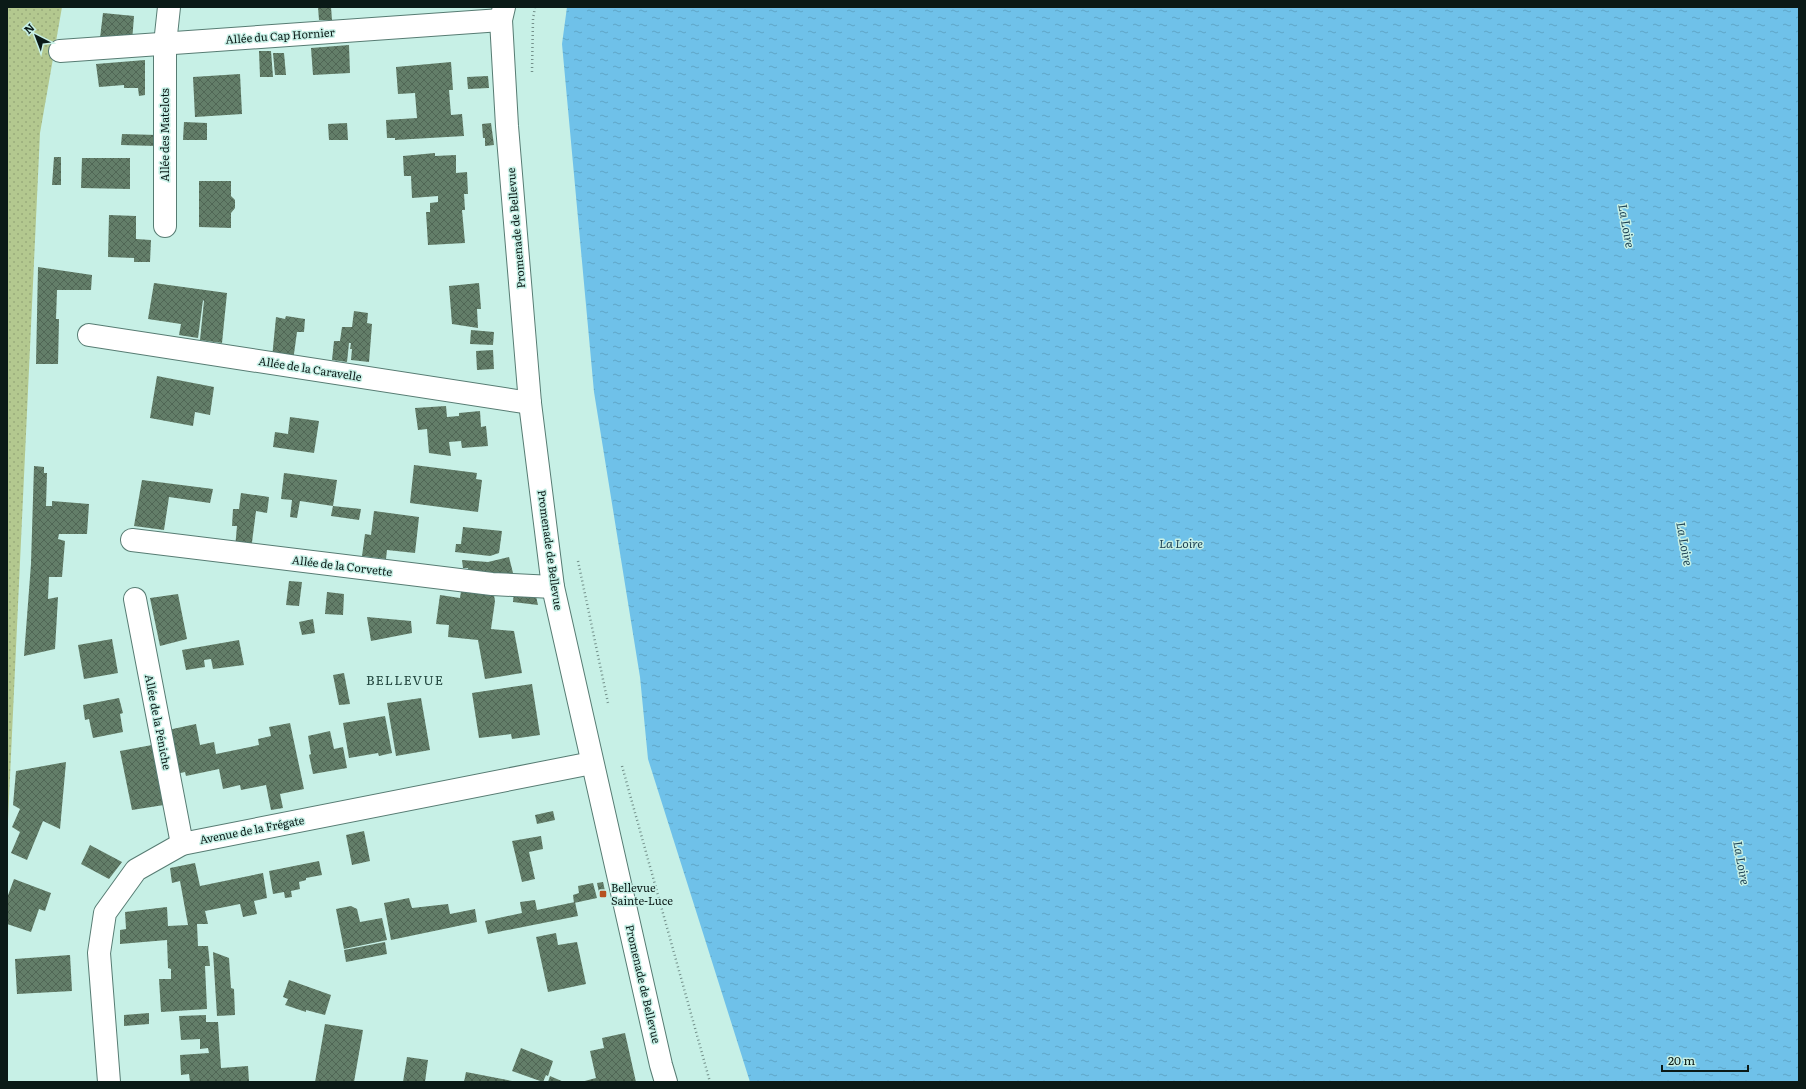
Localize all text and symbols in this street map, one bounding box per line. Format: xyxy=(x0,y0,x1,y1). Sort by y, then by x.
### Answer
north arrow xyxy=(16,16,56,56)
text: N xyxy=(20,19,37,37)
street label: Allée du Cap Hornier xyxy=(225,23,336,47)
street label: Allée des Matelots xyxy=(156,88,172,182)
street label: Promenade de Bellevue xyxy=(502,167,528,289)
water label: La Loire xyxy=(1614,203,1640,249)
street label: Allée de la Caravelle xyxy=(257,352,363,384)
street label: Promenade de Bellevue xyxy=(535,489,567,611)
water label: La Loire xyxy=(1672,521,1698,567)
water label: La Loire xyxy=(1159,534,1203,552)
street label: Allée de la Corvette xyxy=(291,551,393,579)
district label: BELLEVUE xyxy=(366,670,444,689)
street label: Allée de la Péniche xyxy=(142,673,176,771)
street label: Avenue de la Frégate xyxy=(198,811,306,847)
water label: La Loire xyxy=(1729,840,1755,886)
place label: Bellevue Sainte-Luce xyxy=(611,879,673,908)
marker: Bellevue Sainte-Luce xyxy=(598,889,608,899)
street label: Promenade de Bellevue xyxy=(623,923,665,1045)
scale bar xyxy=(1662,1047,1748,1073)
text: 20 m xyxy=(1668,1051,1695,1069)

